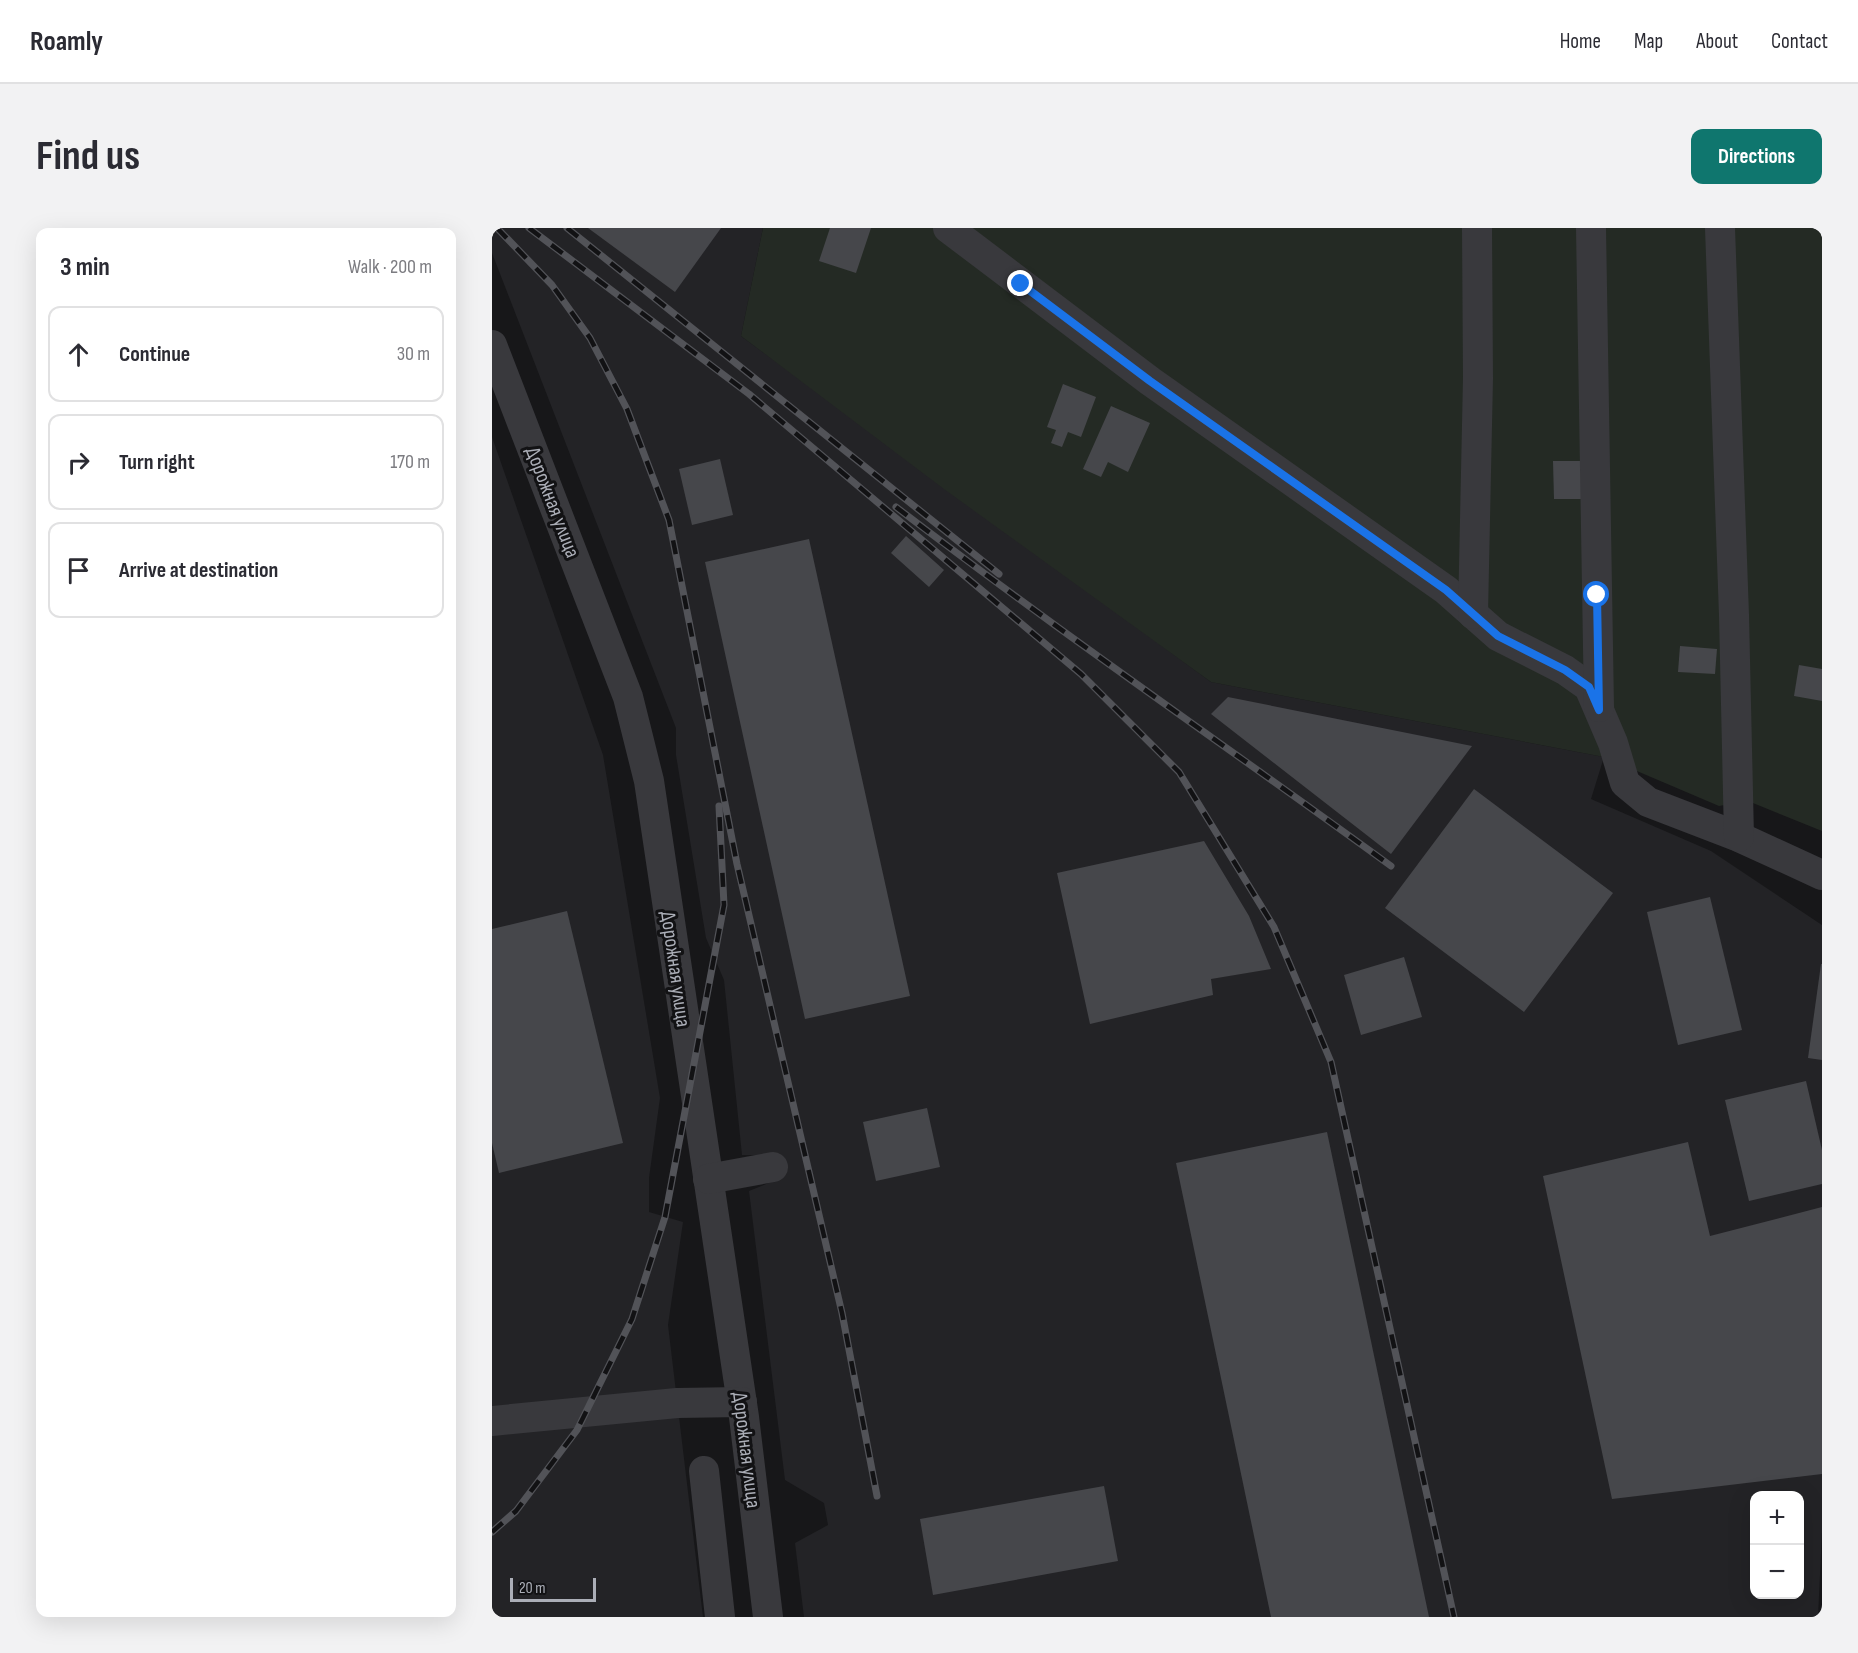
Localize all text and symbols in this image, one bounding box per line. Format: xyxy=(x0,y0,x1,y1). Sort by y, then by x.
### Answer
text: Roamly xyxy=(30,25,103,58)
text: Home xyxy=(1560,29,1601,54)
text: Map xyxy=(1634,29,1663,54)
text: About xyxy=(1696,29,1738,54)
text: Contact xyxy=(1771,29,1828,54)
button: Directions xyxy=(1691,129,1822,184)
text: Find us xyxy=(36,131,140,182)
text: 3 min xyxy=(60,252,110,283)
text: Walk · 200 m xyxy=(348,255,432,279)
route end xyxy=(1007,270,1033,296)
icon: ahead xyxy=(62,338,95,371)
text: Continue xyxy=(119,341,190,368)
text: 30 m xyxy=(397,342,430,366)
street label: Дорожная улица xyxy=(520,443,585,561)
icon: right xyxy=(62,446,95,479)
text: Turn right xyxy=(119,449,195,476)
text: 170 m xyxy=(390,450,430,474)
icon: arrive xyxy=(62,554,95,587)
text: Arrive at destination xyxy=(119,557,278,584)
route start xyxy=(1583,581,1609,607)
street label: Дорожная улица xyxy=(655,909,696,1029)
street label: Дорожная улица xyxy=(727,1391,766,1510)
map controls xyxy=(1750,1491,1804,1599)
button: + xyxy=(1750,1491,1804,1545)
button: − xyxy=(1750,1545,1804,1599)
scale bar xyxy=(510,1575,596,1602)
text: 20 m xyxy=(519,1579,546,1598)

